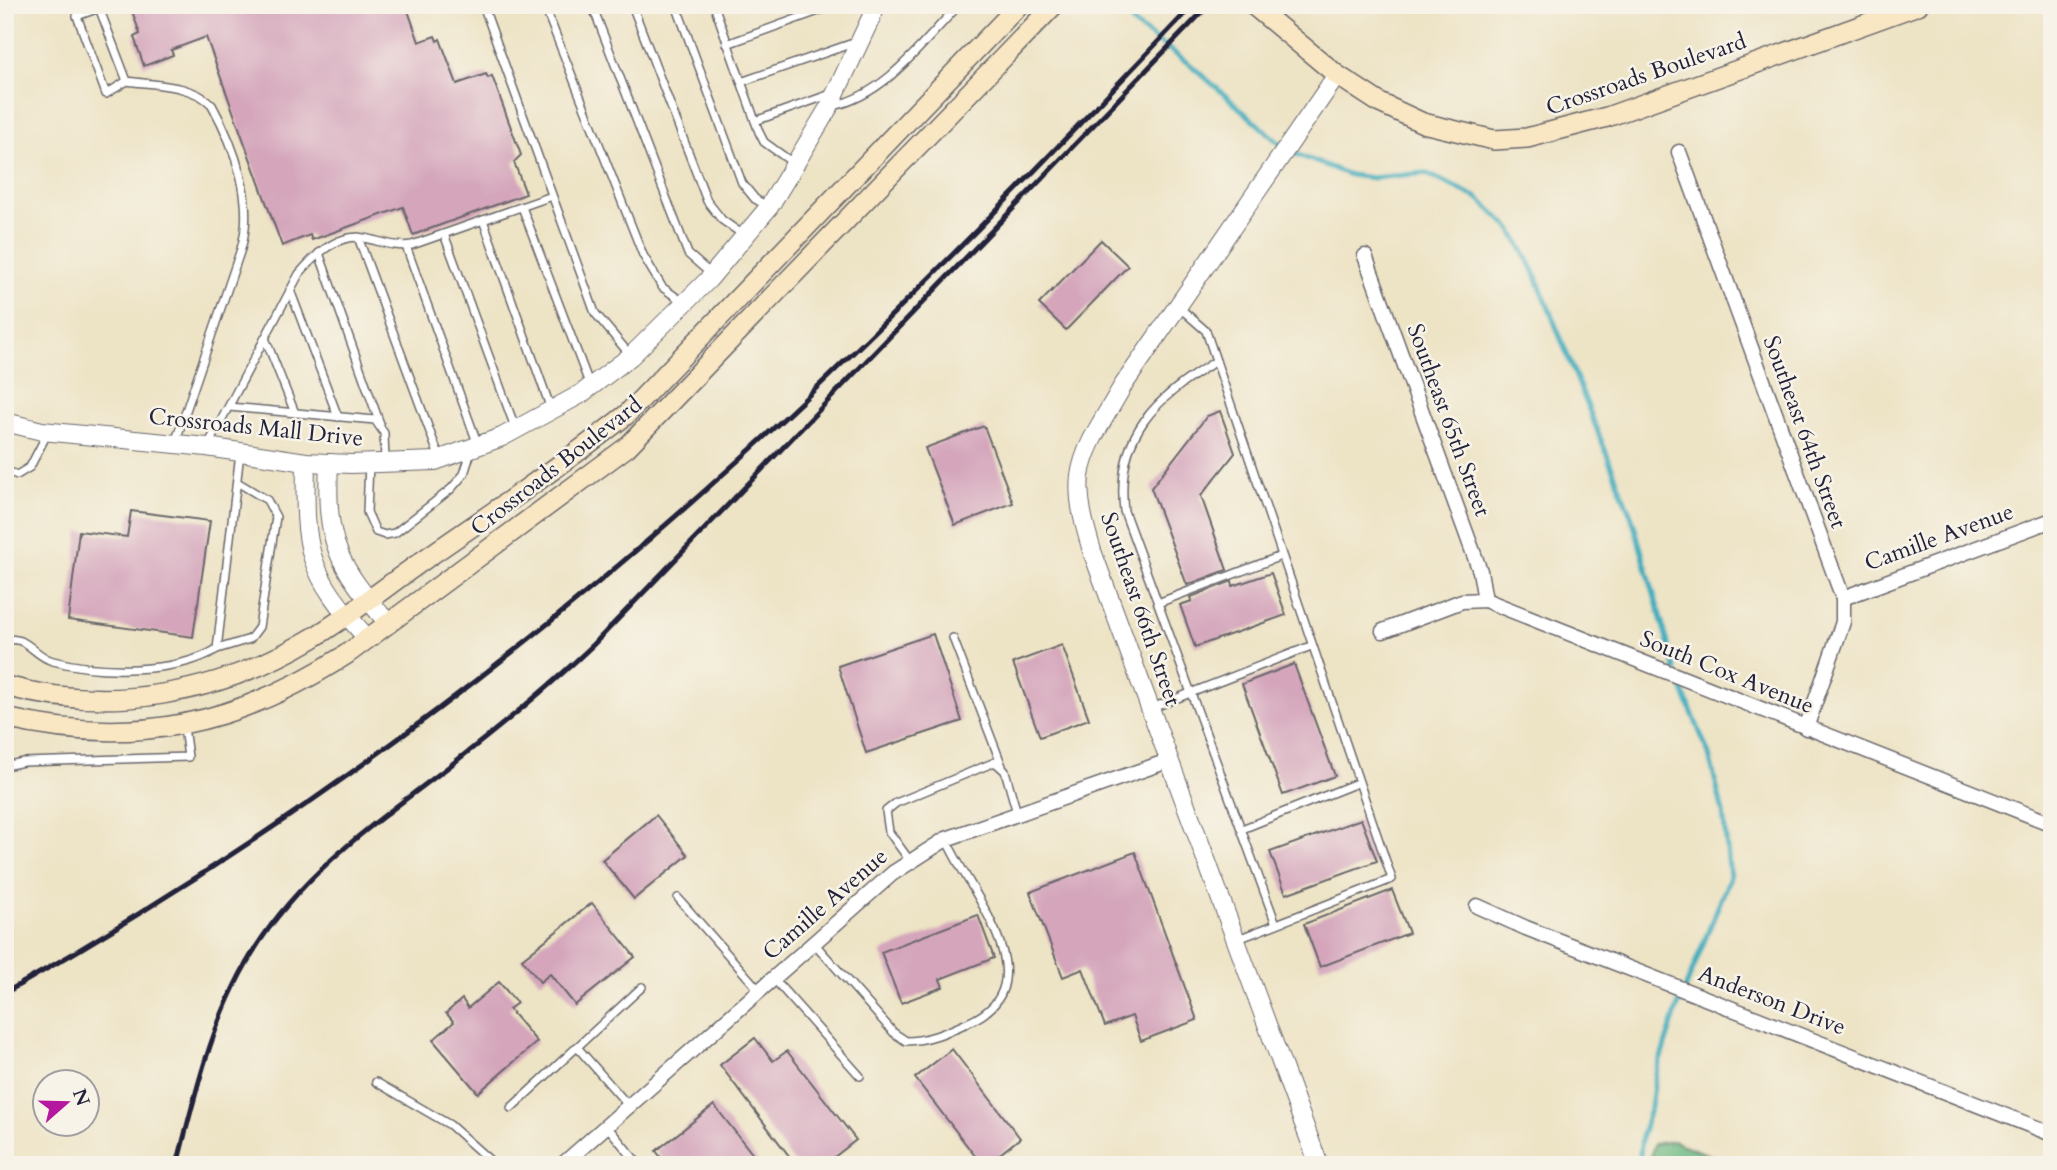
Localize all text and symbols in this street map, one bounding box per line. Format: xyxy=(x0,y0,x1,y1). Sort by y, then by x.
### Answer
street label: Crossroads Boulevard xyxy=(1542,25,1751,123)
street label: Southeast 65th Street xyxy=(1400,319,1498,521)
street label: Southeast 64th Street xyxy=(1756,331,1854,533)
street label: Crossroads Boulevard xyxy=(464,389,649,543)
street label: Crossroads Mall Drive xyxy=(147,400,365,454)
street label: Camille Avenue xyxy=(1860,496,2018,578)
street label: Southeast 66th Street xyxy=(1093,508,1189,710)
street label: South Cox Avenue xyxy=(1636,623,1818,721)
street label: Camille Avenue xyxy=(756,841,894,967)
street label: Anderson Drive xyxy=(1694,958,1850,1042)
north arrow xyxy=(32,1068,102,1138)
text: N xyxy=(66,1085,96,1110)

